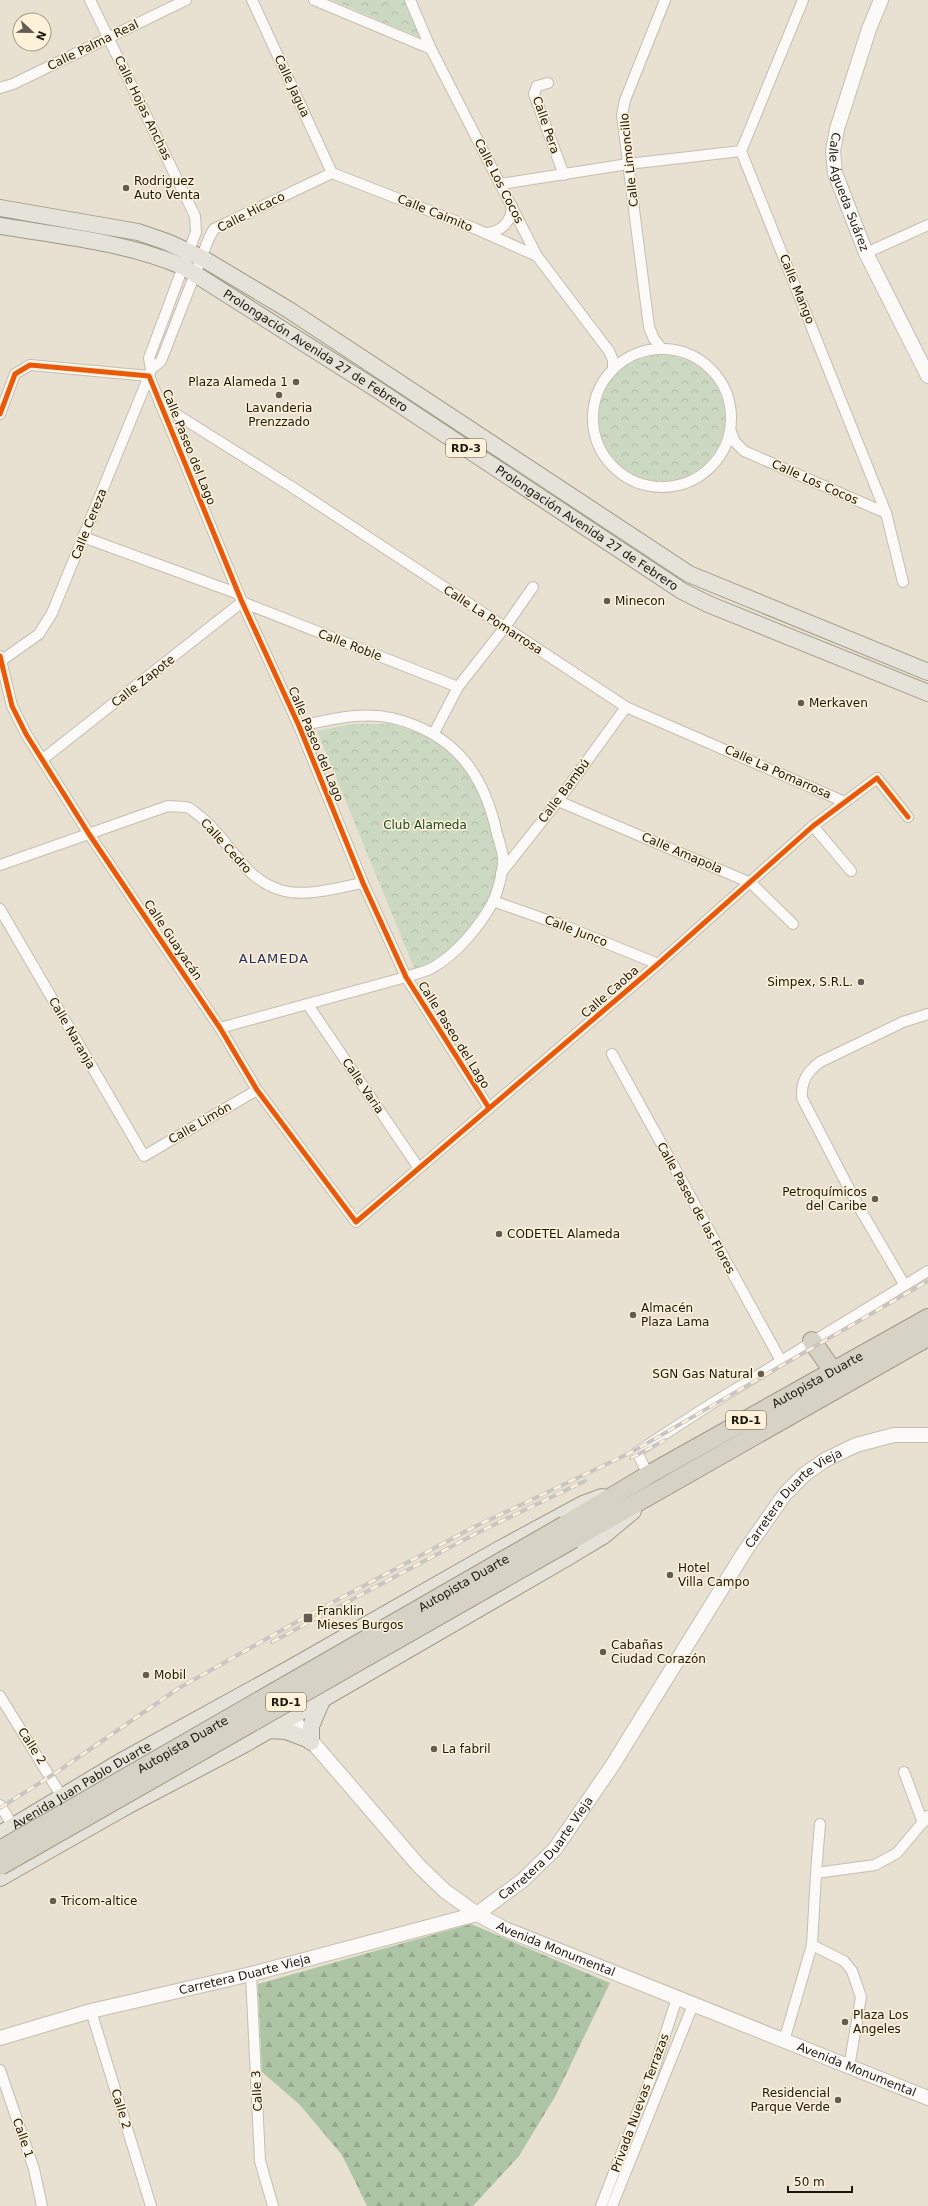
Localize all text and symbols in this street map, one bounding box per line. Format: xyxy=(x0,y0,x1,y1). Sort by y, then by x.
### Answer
north arrow xyxy=(12,12,52,52)
street label: Calle Palma Real xyxy=(45,17,141,73)
text: N xyxy=(33,29,49,42)
street label: Calle Jagua xyxy=(271,53,313,119)
street label: Calle Hojas Anchas xyxy=(112,54,174,162)
street label: Calle Pera xyxy=(530,94,562,156)
street label: Calle Limoncillo xyxy=(617,112,641,208)
street label: Calle Águeda Suárez xyxy=(826,131,872,253)
street label: Calle Los Cocos xyxy=(472,136,526,226)
place label: Rodriguez Auto Venta xyxy=(134,174,200,202)
marker: Rodriguez Auto Venta xyxy=(121,183,131,193)
street label: Calle Hicaco xyxy=(215,189,287,235)
street label: Calle Caimito xyxy=(395,192,475,234)
street label: Calle Mango xyxy=(777,252,817,326)
street label: Prolongación Avenida 27 de Febrero xyxy=(221,287,410,415)
place label: Plaza Alameda 1 xyxy=(188,375,288,389)
marker: Plaza Alameda 1 xyxy=(291,377,301,387)
street label: Calle Paseo del Lago xyxy=(159,387,219,507)
marker: Lavanderia Prenzzado xyxy=(274,390,284,400)
place label: Lavanderia Prenzzado xyxy=(246,401,312,429)
road number: RD-3 xyxy=(446,439,486,457)
street label: Calle Los Cocos xyxy=(769,457,861,507)
street label: Prolongación Avenida 27 de Febrero xyxy=(493,463,681,593)
street label: Calle Cereza xyxy=(68,487,110,561)
street label: Calle La Pomarrosa xyxy=(441,583,545,657)
place label: Minecon xyxy=(615,594,665,608)
marker: Minecon xyxy=(602,596,612,606)
street label: Calle Roble xyxy=(316,626,384,664)
street label: Calle Zapote xyxy=(109,652,177,710)
street label: Calle Paseo del Lago xyxy=(285,684,347,804)
place label: Merkaven xyxy=(809,696,868,710)
marker: Merkaven xyxy=(796,698,806,708)
street label: Calle La Pomarrosa xyxy=(723,742,833,802)
street label: Calle Bambú xyxy=(536,756,592,826)
street label: Calle Cedro xyxy=(198,816,254,876)
park label: Club Alameda xyxy=(383,818,467,832)
street label: Calle Amapola xyxy=(639,830,725,876)
street label: Calle Guayacán xyxy=(141,897,205,983)
street label: Calle Junco xyxy=(543,913,609,949)
district label: ALAMEDA xyxy=(239,951,309,966)
street label: Calle Caoba xyxy=(578,963,642,1021)
place label: Simpex, S.R.L. xyxy=(767,975,853,989)
marker: Simpex, S.R.L. xyxy=(856,977,866,987)
street label: Calle Paseo del Lago xyxy=(415,979,493,1091)
street label: Calle Naranja xyxy=(46,995,98,1071)
street label: Calle Varia xyxy=(339,1056,387,1116)
street label: Calle Limón xyxy=(166,1099,234,1147)
street label: Calle Paseo de las Flores xyxy=(654,1140,738,1276)
place label: Petroquímicos del Caribe xyxy=(782,1185,867,1213)
marker: Petroquímicos del Caribe xyxy=(870,1194,880,1204)
place label: CODETEL Alameda xyxy=(507,1227,620,1241)
marker: CODETEL Alameda xyxy=(494,1229,504,1239)
place label: Almacén Plaza Lama xyxy=(641,1301,709,1329)
marker: Almacén Plaza Lama xyxy=(628,1310,638,1320)
street label: Autopista Duarte xyxy=(769,1349,865,1411)
place label: SGN Gas Natural xyxy=(652,1367,753,1381)
marker: SGN Gas Natural xyxy=(756,1369,766,1379)
road number: RD-1 xyxy=(726,1411,766,1429)
street label: Carretera Duarte Vieja xyxy=(742,1446,844,1551)
street label: Autopista Duarte xyxy=(416,1552,512,1615)
place label: Hotel Villa Campo xyxy=(678,1561,750,1589)
marker: Hotel Villa Campo xyxy=(665,1570,675,1580)
place label: Franklin Mieses Burgos xyxy=(317,1604,404,1632)
marker: Franklin Mieses Burgos xyxy=(302,1612,314,1624)
place label: Cabañas Ciudad Corazón xyxy=(611,1638,706,1666)
marker: Cabañas Ciudad Corazón xyxy=(598,1647,608,1657)
place label: Mobil xyxy=(154,1668,186,1682)
marker: Mobil xyxy=(141,1670,151,1680)
road number: RD-1 xyxy=(266,1693,306,1711)
street label: Autopista Duarte xyxy=(135,1713,231,1776)
street label: Calle 2 xyxy=(15,1725,49,1767)
street label: Avenida Juan Pablo Duarte xyxy=(10,1739,154,1832)
place label: La fabril xyxy=(442,1742,491,1756)
marker: La fabril xyxy=(429,1744,439,1754)
street label: Carretera Duarte Vieja xyxy=(496,1794,596,1903)
place label: Tricom-altice xyxy=(60,1894,138,1908)
marker: Tricom-altice xyxy=(48,1896,58,1906)
street label: Avenida Monumental xyxy=(494,1919,617,1979)
street label: Carretera Duarte Vieja xyxy=(178,1951,312,1997)
place label: Plaza Los Angeles xyxy=(853,2008,908,2036)
marker: Plaza Los Angeles xyxy=(840,2017,850,2027)
street label: Privada Nuevas Terrazas xyxy=(608,2032,672,2174)
street label: Avenida Monumental xyxy=(795,2039,918,2100)
street label: Calle 3 xyxy=(249,2070,265,2112)
place label: Residencial Parque Verde xyxy=(750,2086,830,2114)
street label: Calle 2 xyxy=(108,2087,134,2131)
marker: Residencial Parque Verde xyxy=(833,2095,843,2105)
street label: Calle 1 xyxy=(10,2116,36,2160)
scale bar xyxy=(788,2168,852,2194)
text: 50 m xyxy=(794,2175,825,2189)

